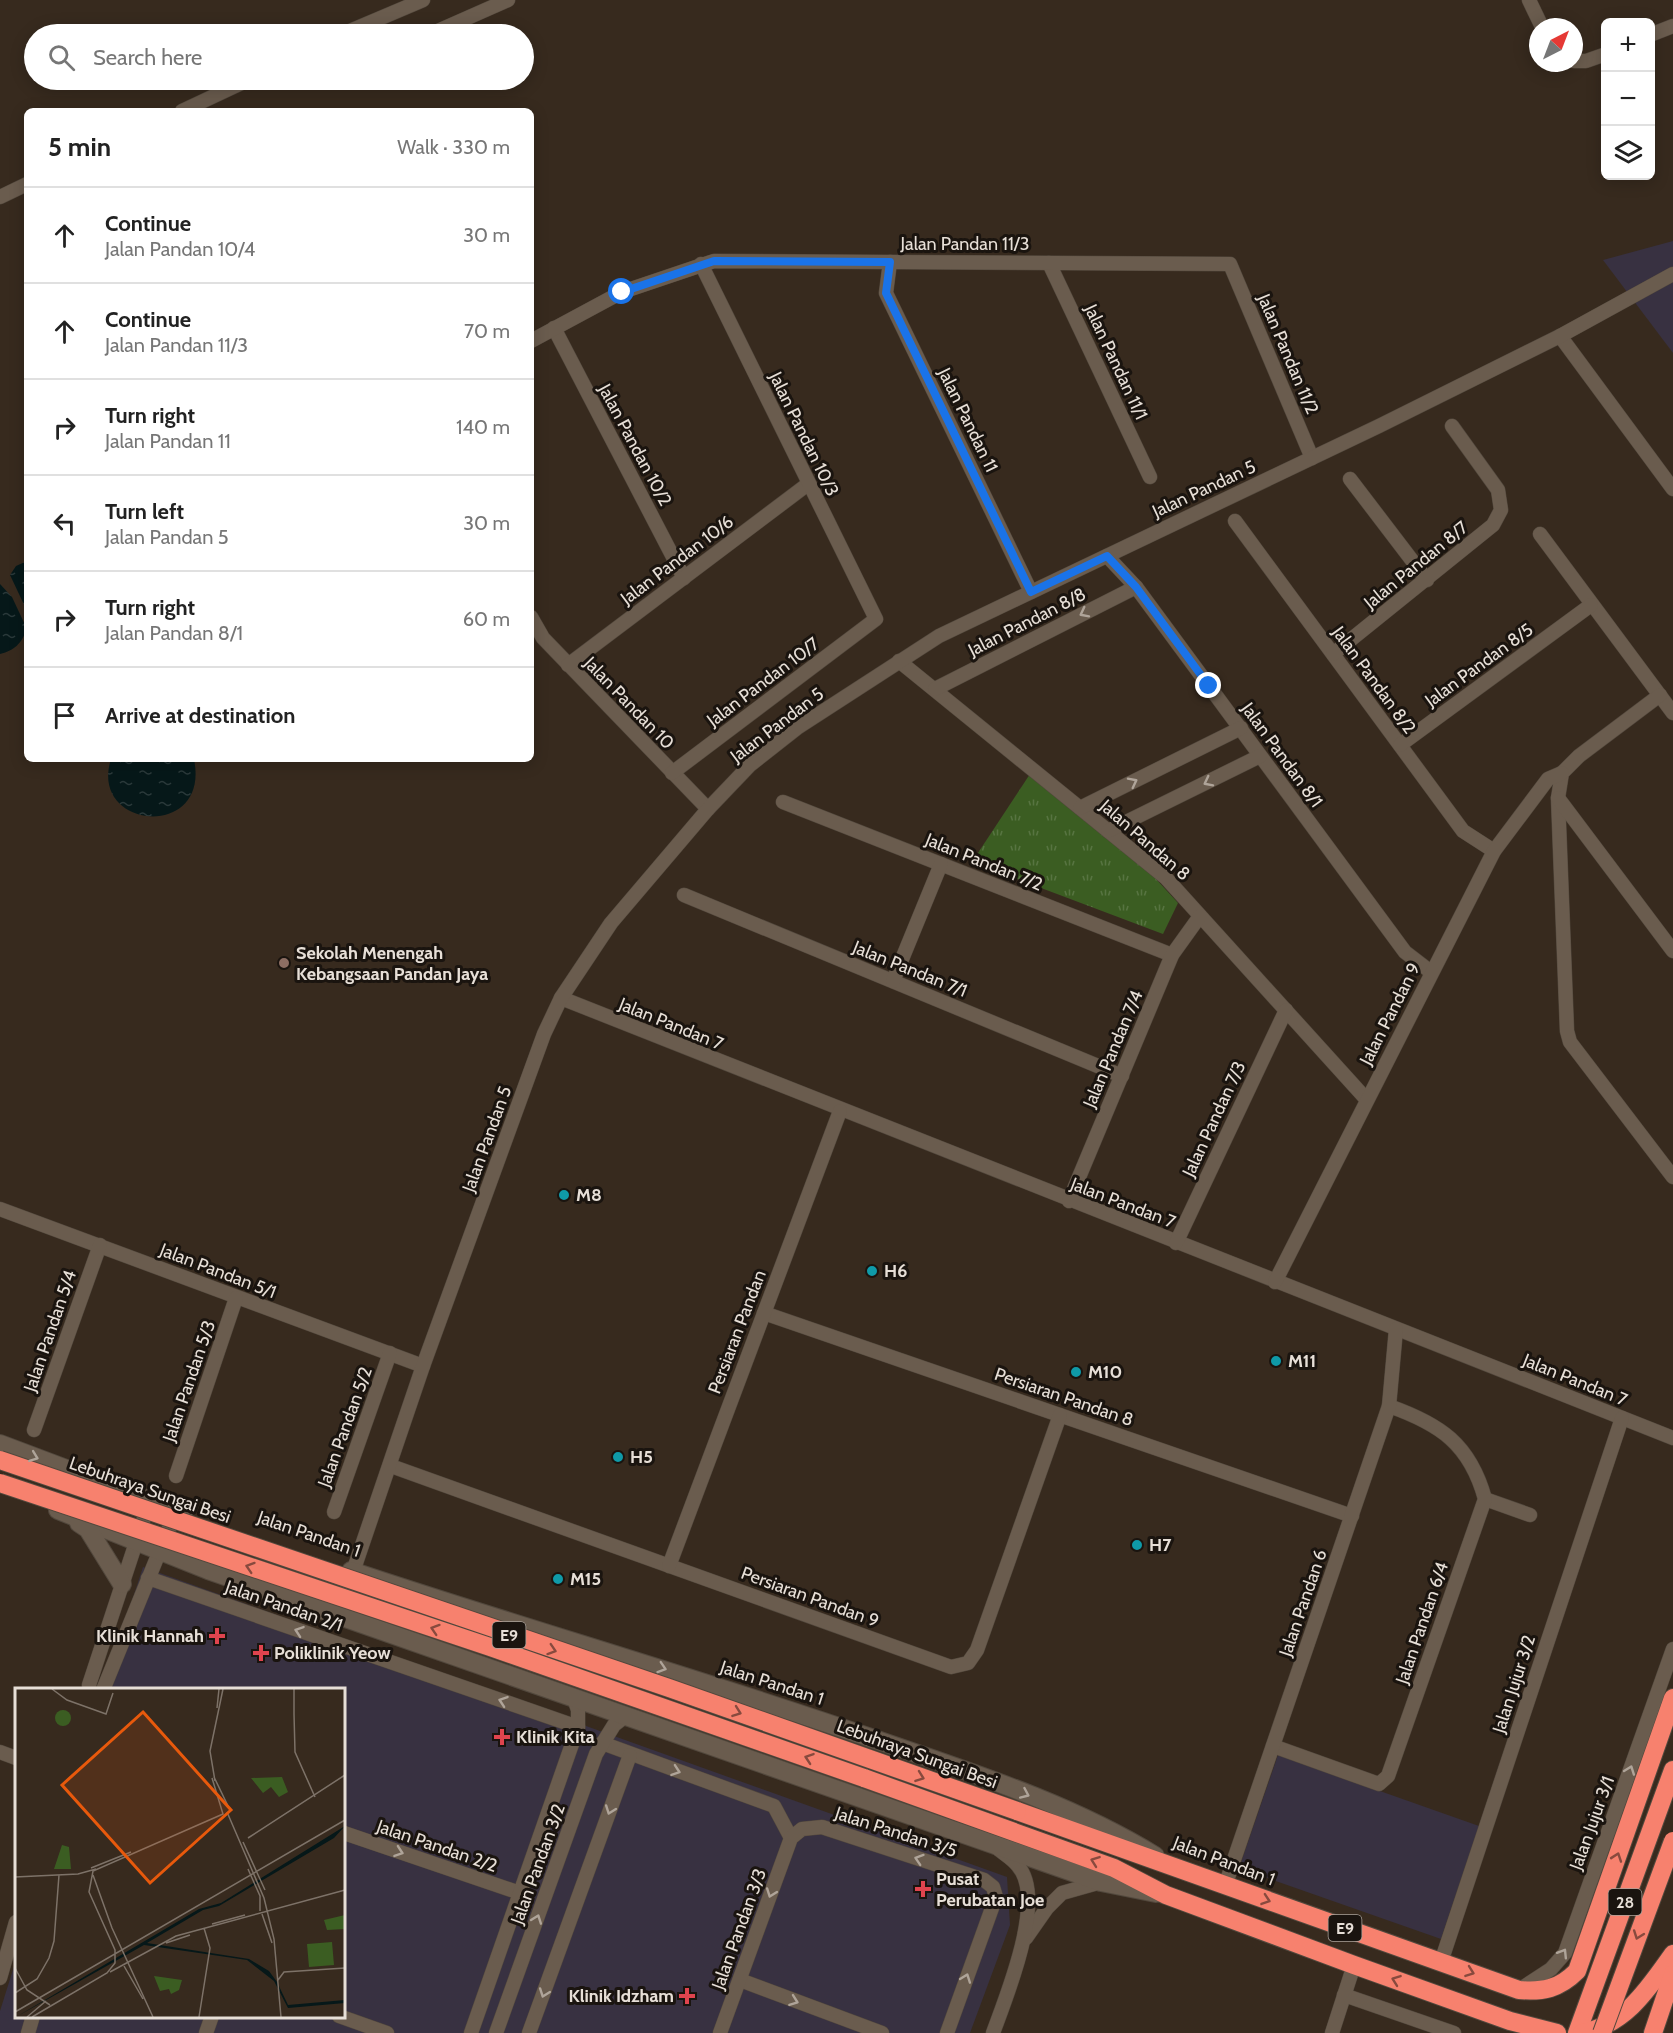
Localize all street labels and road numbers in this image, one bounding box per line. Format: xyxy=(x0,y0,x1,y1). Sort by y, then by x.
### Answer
street label: Jalan Pandan 11/3 xyxy=(900,233,1029,255)
street label: Jalan Pandan 11/2 xyxy=(1252,290,1323,417)
street label: Jalan Pandan 11/1 xyxy=(1079,300,1152,423)
street label: Jalan Pandan 11 xyxy=(933,363,1003,476)
street label: Jalan Pandan 10/3 xyxy=(764,367,844,500)
street label: Jalan Pandan 10/2 xyxy=(593,379,676,510)
street label: Jalan Pandan 5 xyxy=(1148,456,1259,523)
street label: Jalan Pandan 10/6 xyxy=(616,511,738,610)
street label: Jalan Pandan 8/7 xyxy=(1359,516,1472,614)
street label: Jalan Pandan 8/8 xyxy=(964,583,1090,662)
street label: Jalan Pandan 8/5 xyxy=(1420,618,1537,712)
street label: Jalan Pandan 8/2 xyxy=(1327,621,1420,738)
street label: Jalan Pandan 10/7 xyxy=(702,633,823,732)
street label: Jalan Pandan 10 xyxy=(579,651,679,754)
street label: Jalan Pandan 5 xyxy=(725,683,828,768)
street label: Jalan Pandan 8/1 xyxy=(1236,698,1327,812)
street label: Jalan Pandan 8 xyxy=(1095,794,1195,885)
street label: Jalan Pandan 7/2 xyxy=(921,828,1046,896)
street label: Jalan Pandan 7/1 xyxy=(849,936,970,1002)
street label: Jalan Pandan 9 xyxy=(1354,959,1425,1070)
street label: Jalan Pandan 7/4 xyxy=(1078,987,1148,1112)
street label: Jalan Pandan 7 xyxy=(615,993,726,1055)
street label: Jalan Pandan 7/3 xyxy=(1177,1058,1250,1181)
street label: Jalan Pandan 5 xyxy=(457,1083,516,1196)
street label: Jalan Pandan 7 xyxy=(1067,1173,1179,1233)
street label: Jalan Pandan 5/1 xyxy=(156,1238,279,1303)
street label: Jalan Pandan 5/4 xyxy=(19,1267,81,1395)
street label: Persiaran Pandan xyxy=(703,1267,771,1397)
street label: Jalan Pandan 5/3 xyxy=(158,1317,220,1445)
street label: Jalan Pandan 7 xyxy=(1519,1349,1630,1411)
street label: Persiaran Pandan 8 xyxy=(992,1363,1136,1431)
street label: Jalan Pandan 5/2 xyxy=(313,1364,377,1491)
street label: Lebuhraya Sungai Besi xyxy=(66,1452,234,1528)
street label: Jalan Pandan 1 xyxy=(254,1506,363,1562)
street label: Jalan Pandan 6 xyxy=(1274,1547,1332,1660)
street label: Jalan Pandan 6/4 xyxy=(1391,1559,1453,1688)
street label: Persiaran Pandan 9 xyxy=(738,1562,882,1632)
street label: Jalan Pandan 2/1 xyxy=(221,1575,346,1636)
road number: E9 xyxy=(492,1622,526,1648)
street label: Jalan Jujur 3/2 xyxy=(1487,1632,1540,1737)
street label: Jalan Pandan 1 xyxy=(717,1656,826,1710)
street label: Lebuhraya Sungai Besi xyxy=(834,1715,1000,1793)
street label: Jalan Jujur 3/1 xyxy=(1565,1773,1619,1874)
street label: Jalan Pandan 3/2 xyxy=(506,1801,570,1928)
street label: Jalan Pandan 3/5 xyxy=(831,1802,960,1862)
street label: Jalan Pandan 2/2 xyxy=(373,1815,500,1877)
street label: Jalan Pandan 1 xyxy=(1169,1831,1278,1891)
street label: Jalan Pandan 3/3 xyxy=(707,1866,771,1993)
road number: 28 xyxy=(1608,1889,1642,1915)
road number: E9 xyxy=(1328,1915,1362,1941)

